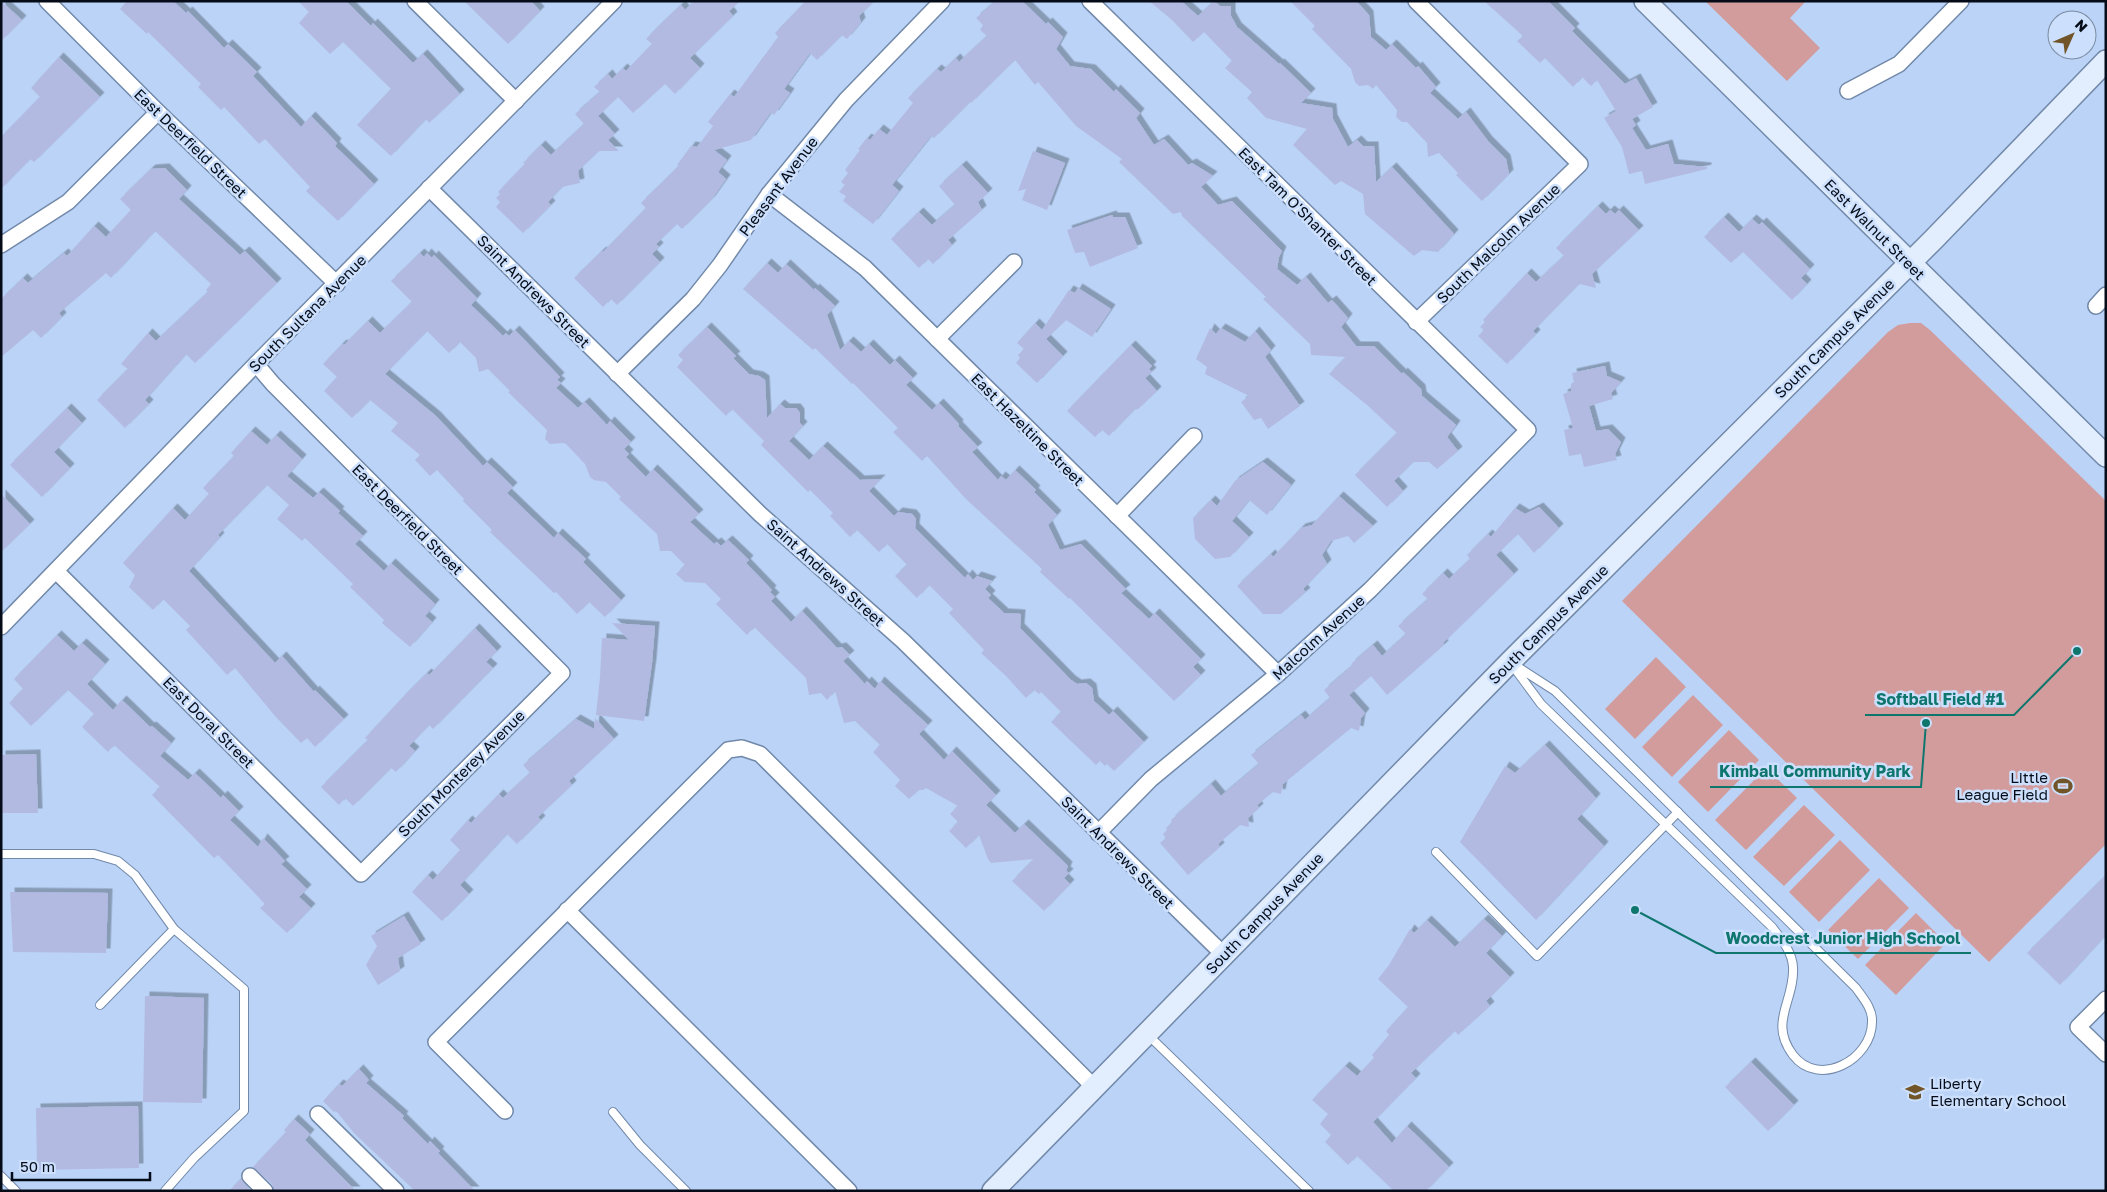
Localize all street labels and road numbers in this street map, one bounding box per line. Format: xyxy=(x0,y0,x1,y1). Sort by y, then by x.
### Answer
street label: East Deerfield Street xyxy=(131,85,251,201)
street label: Pleasant Avenue xyxy=(735,132,821,239)
street label: East Tam O'Shanter Street xyxy=(1235,143,1381,289)
street label: East Walnut Street xyxy=(1821,175,1929,283)
street label: South Malcolm Avenue xyxy=(1433,179,1564,307)
street label: Saint Andrews Street xyxy=(474,231,594,351)
street label: South Sultana Avenue xyxy=(245,250,370,375)
street label: South Campus Avenue xyxy=(1771,274,1898,401)
street label: East Hazeltine Street xyxy=(968,369,1088,489)
street label: East Deerfield Street xyxy=(349,460,467,578)
street label: Saint Andrews Street xyxy=(764,514,888,630)
street label: South Campus Avenue xyxy=(1485,560,1612,687)
street label: Malcolm Avenue xyxy=(1268,591,1368,683)
street label: East Doral Street xyxy=(160,673,258,771)
street label: South Monterey Avenue xyxy=(394,706,528,840)
street label: Saint Andrews Street xyxy=(1058,792,1178,912)
street label: South Campus Avenue xyxy=(1201,848,1327,977)

